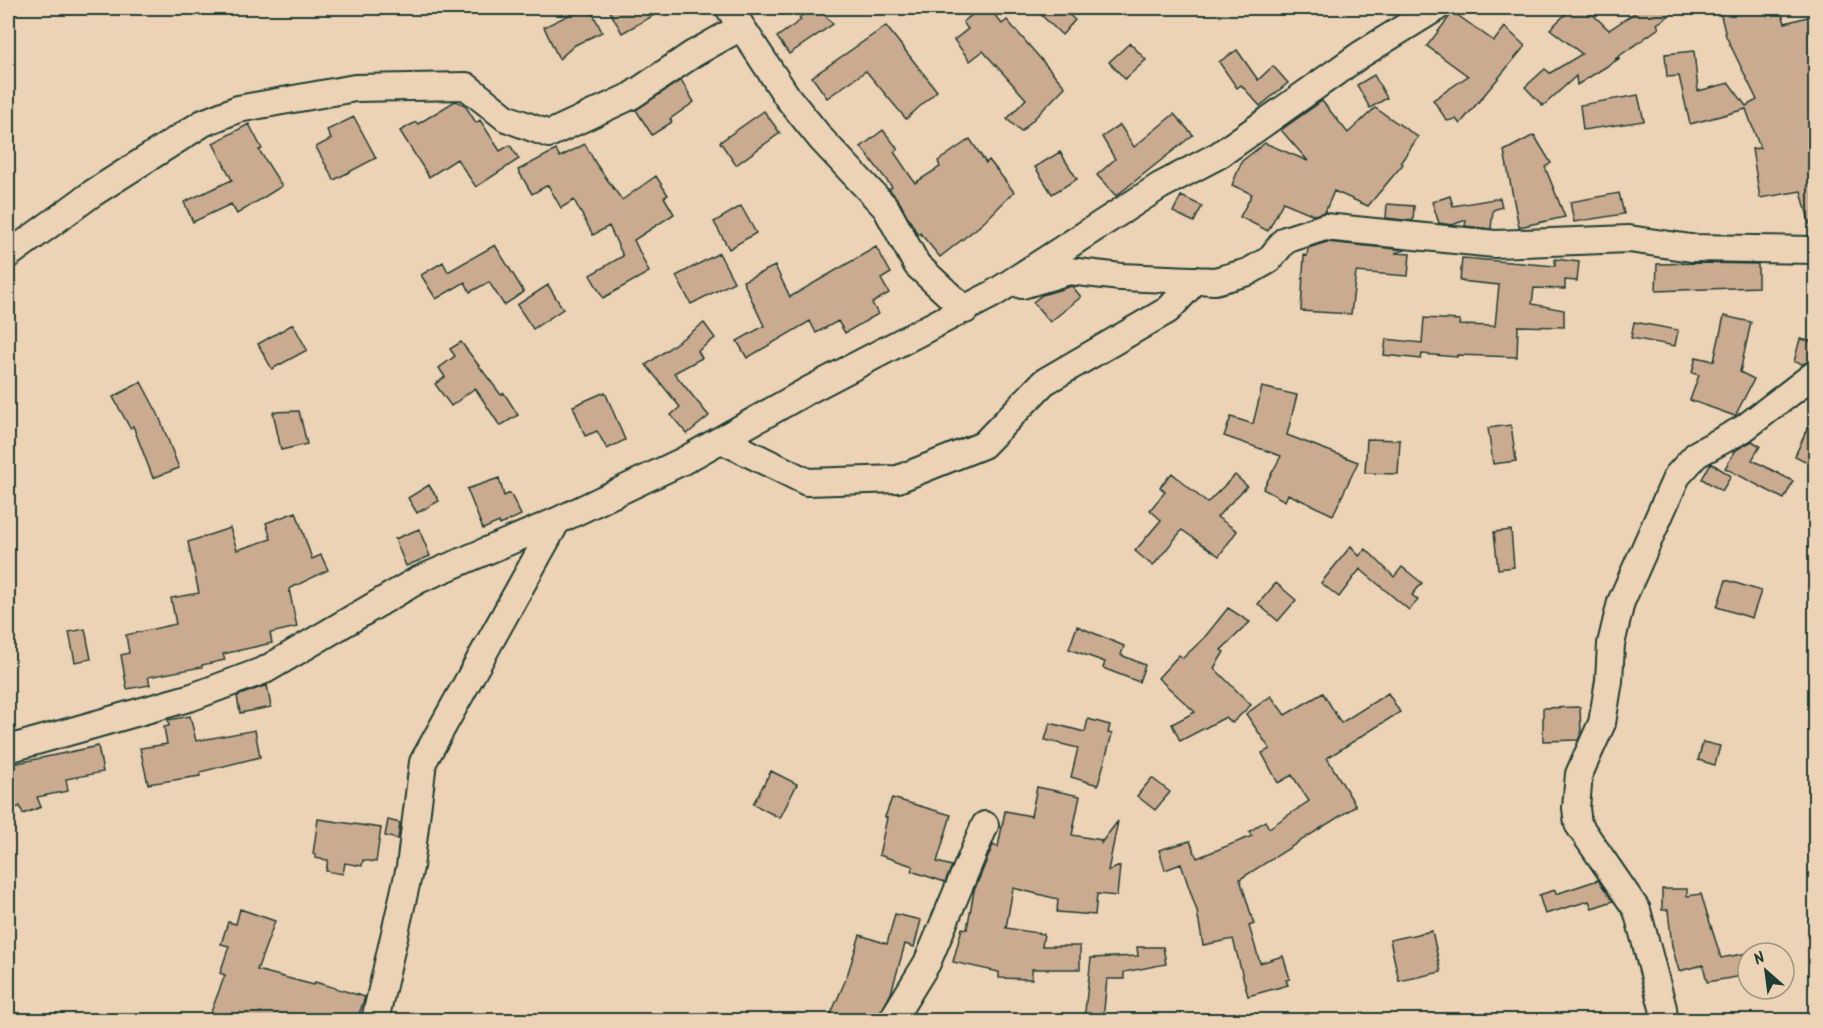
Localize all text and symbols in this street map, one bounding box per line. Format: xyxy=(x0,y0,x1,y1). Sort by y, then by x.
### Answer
north arrow xyxy=(1736,941,1796,1001)
text: N xyxy=(1749,946,1770,972)

